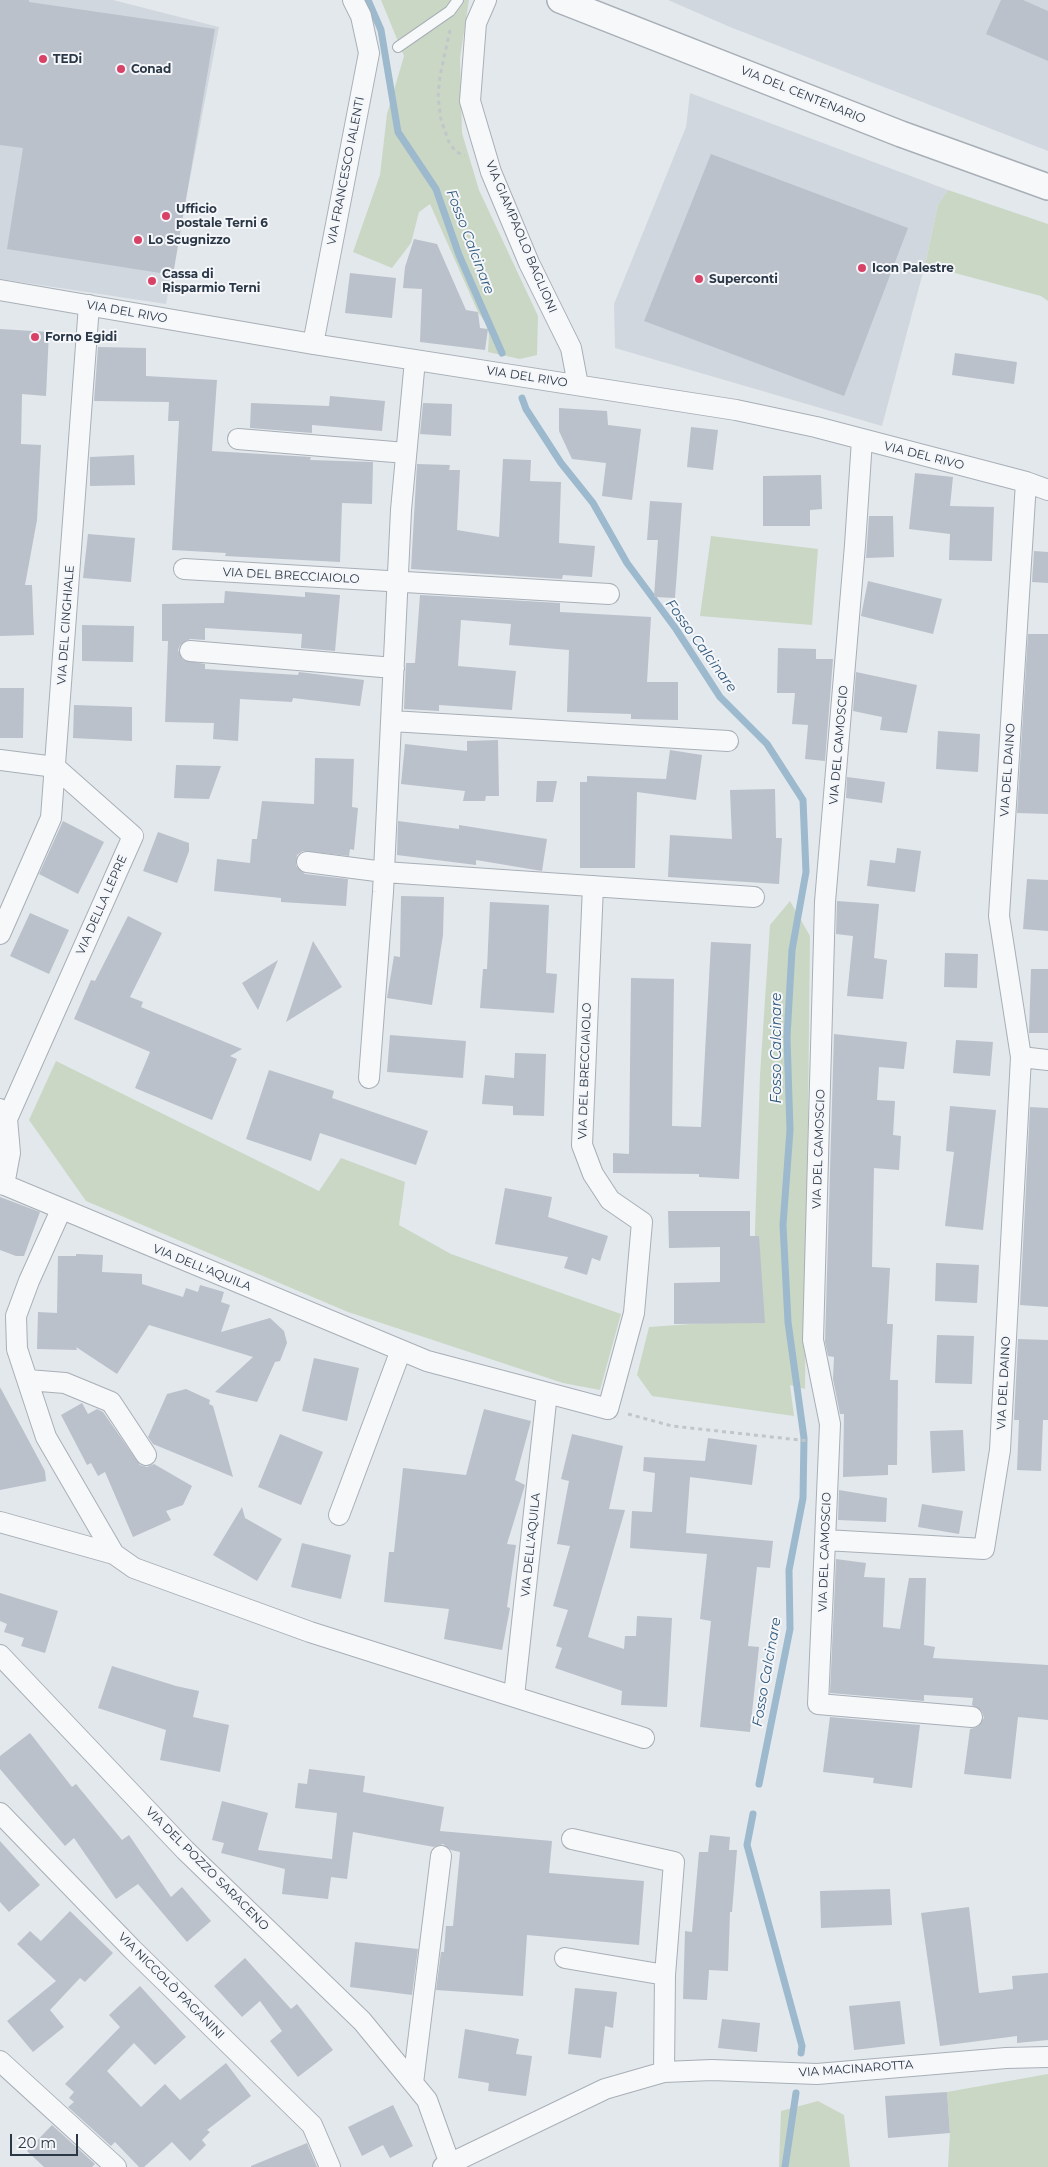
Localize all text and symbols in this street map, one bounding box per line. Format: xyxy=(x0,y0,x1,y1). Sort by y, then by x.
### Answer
place label: TEDi xyxy=(53,52,82,66)
marker: TEDi xyxy=(37,53,49,65)
place label: Conad xyxy=(131,62,171,76)
marker: Conad xyxy=(115,63,127,75)
street label: VIA DEL CENTENARIO xyxy=(738,63,868,127)
street label: VIA FRANCESCO IALENTI xyxy=(325,96,367,246)
street label: VIA GIAMPAOLO BAGLIONI xyxy=(482,159,560,315)
water label: Fosso Calcinare xyxy=(442,187,498,297)
place label: Ufficio postale Terni 6 xyxy=(176,202,268,230)
marker: Ufficio postale Terni 6 xyxy=(160,210,172,222)
place label: Lo Scugnizzo xyxy=(148,233,231,247)
marker: Lo Scugnizzo xyxy=(132,234,144,246)
place label: Icon Palestre xyxy=(872,261,954,275)
marker: Icon Palestre xyxy=(856,262,868,274)
place label: Cassa di Risparmio Terni xyxy=(162,267,260,295)
place label: Superconti xyxy=(709,272,778,286)
marker: Superconti xyxy=(693,273,705,285)
marker: Cassa di Risparmio Terni xyxy=(146,275,158,287)
street label: VIA DEL RIVO xyxy=(85,298,169,326)
place label: Forno Egidi xyxy=(45,330,117,344)
marker: Forno Egidi xyxy=(29,331,41,343)
street label: VIA DEL RIVO xyxy=(485,363,569,391)
street label: VIA DEL RIVO xyxy=(882,439,966,473)
street label: VIA DEL CINGHIALE xyxy=(55,565,77,685)
street label: VIA DEL BRECCIAIOLO xyxy=(222,565,360,587)
water label: Fosso Calcinare xyxy=(662,596,740,696)
street label: VIA DEL CAMOSCIO xyxy=(827,685,851,805)
street label: VIA DEL DAINO xyxy=(998,723,1018,817)
street label: VIA DELLA LEPRE xyxy=(74,853,130,957)
water label: Fosso Calcinare xyxy=(769,993,785,1103)
street label: VIA DEL BRECCIAIOLO xyxy=(575,1002,595,1140)
street label: VIA DEL CAMOSCIO xyxy=(810,1089,828,1209)
street label: VIA DELL'AQUILA xyxy=(151,1242,253,1294)
street label: VIA DEL DAINO xyxy=(994,1336,1014,1430)
street label: VIA DELL'AQUILA xyxy=(518,1492,544,1598)
street label: VIA DEL CAMOSCIO xyxy=(816,1492,834,1612)
water label: Fosso Calcinare xyxy=(749,1616,785,1728)
street label: VIA DEL POZZO SARACENO xyxy=(142,1804,272,1934)
street label: VIA NICCOLÒ PAGANINI xyxy=(115,1930,227,2042)
street label: VIA MACINAROTTA xyxy=(798,2058,914,2080)
scale bar xyxy=(12,2124,80,2156)
text: 20 m xyxy=(18,2133,56,2152)

